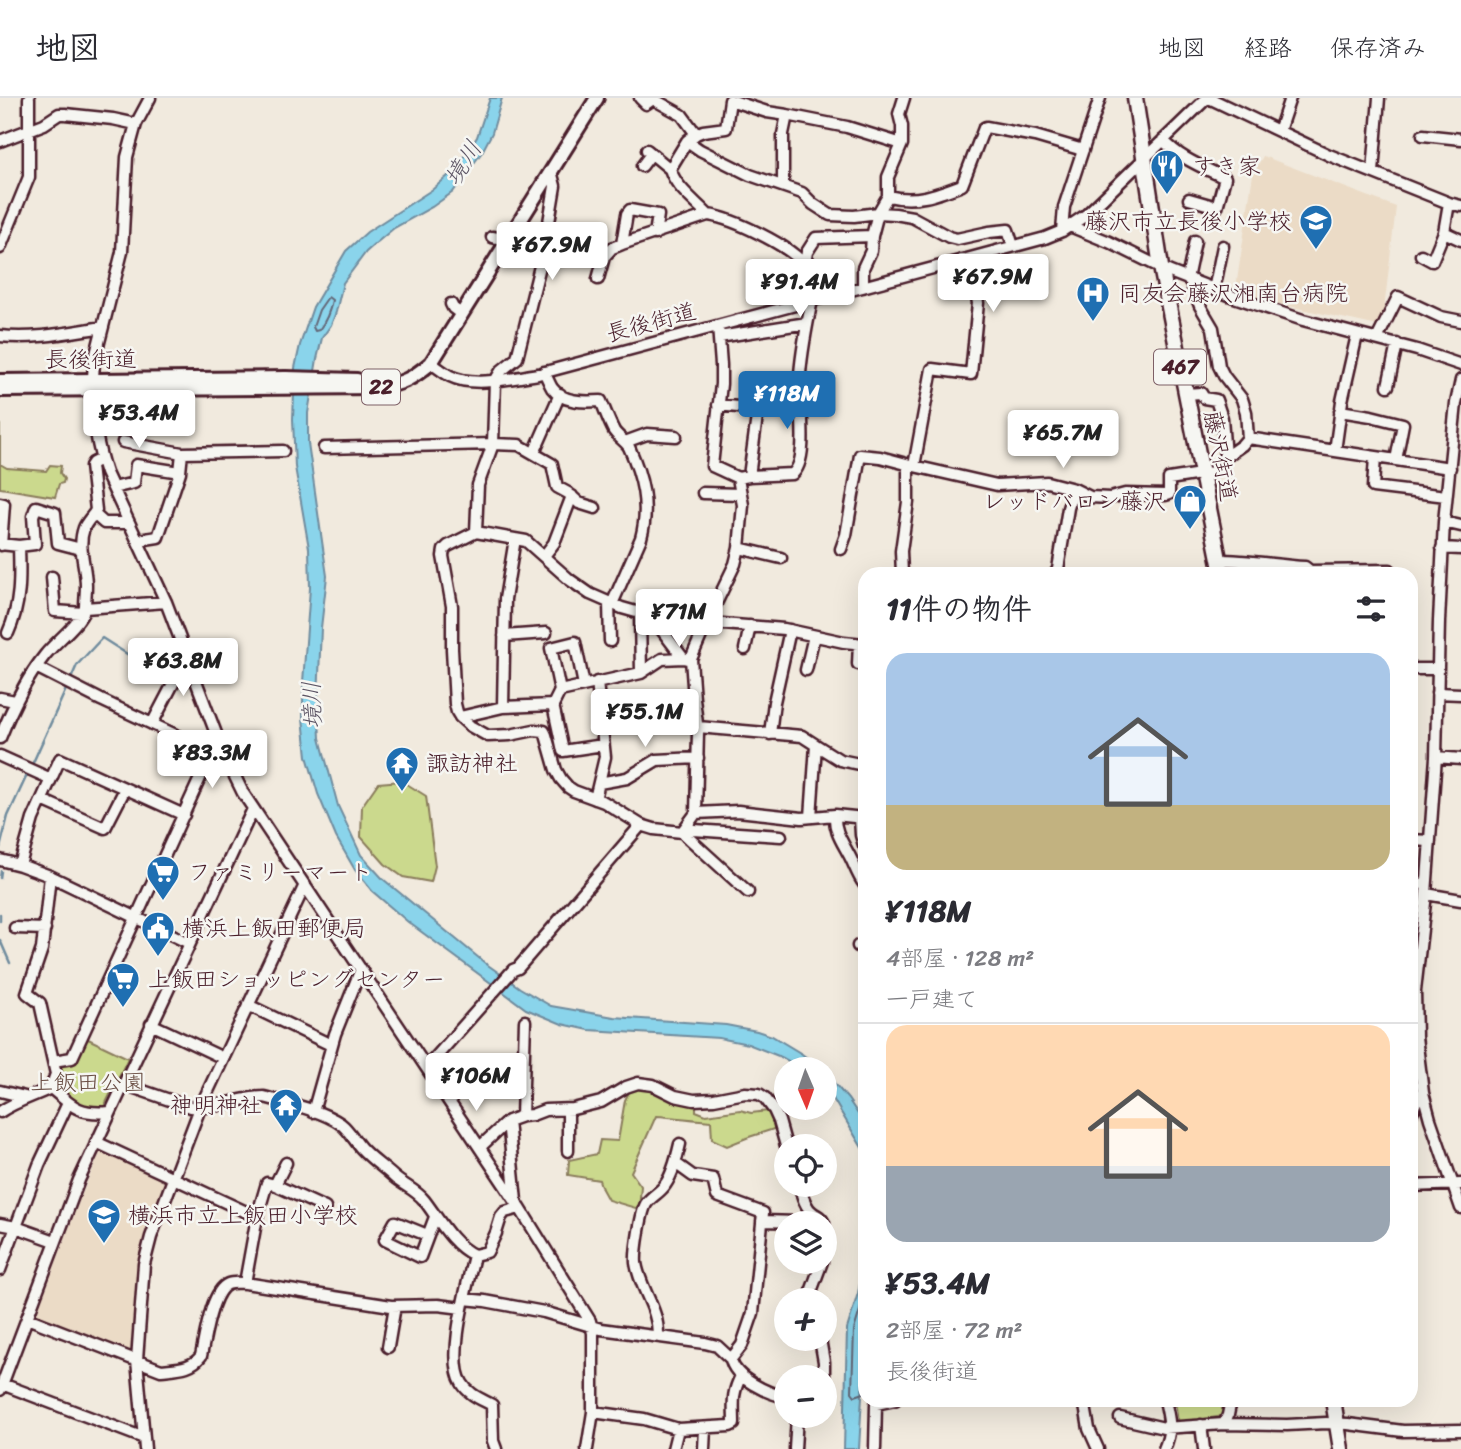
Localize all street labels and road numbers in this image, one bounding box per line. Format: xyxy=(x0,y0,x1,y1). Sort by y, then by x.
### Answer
street label: 長後街道 xyxy=(601,291,701,354)
street label: 長後街道 xyxy=(45,339,137,380)
road number: 467 xyxy=(1154,350,1206,384)
road number: 22 xyxy=(362,370,400,404)
street label: 藤沢街道 xyxy=(1192,407,1249,505)

